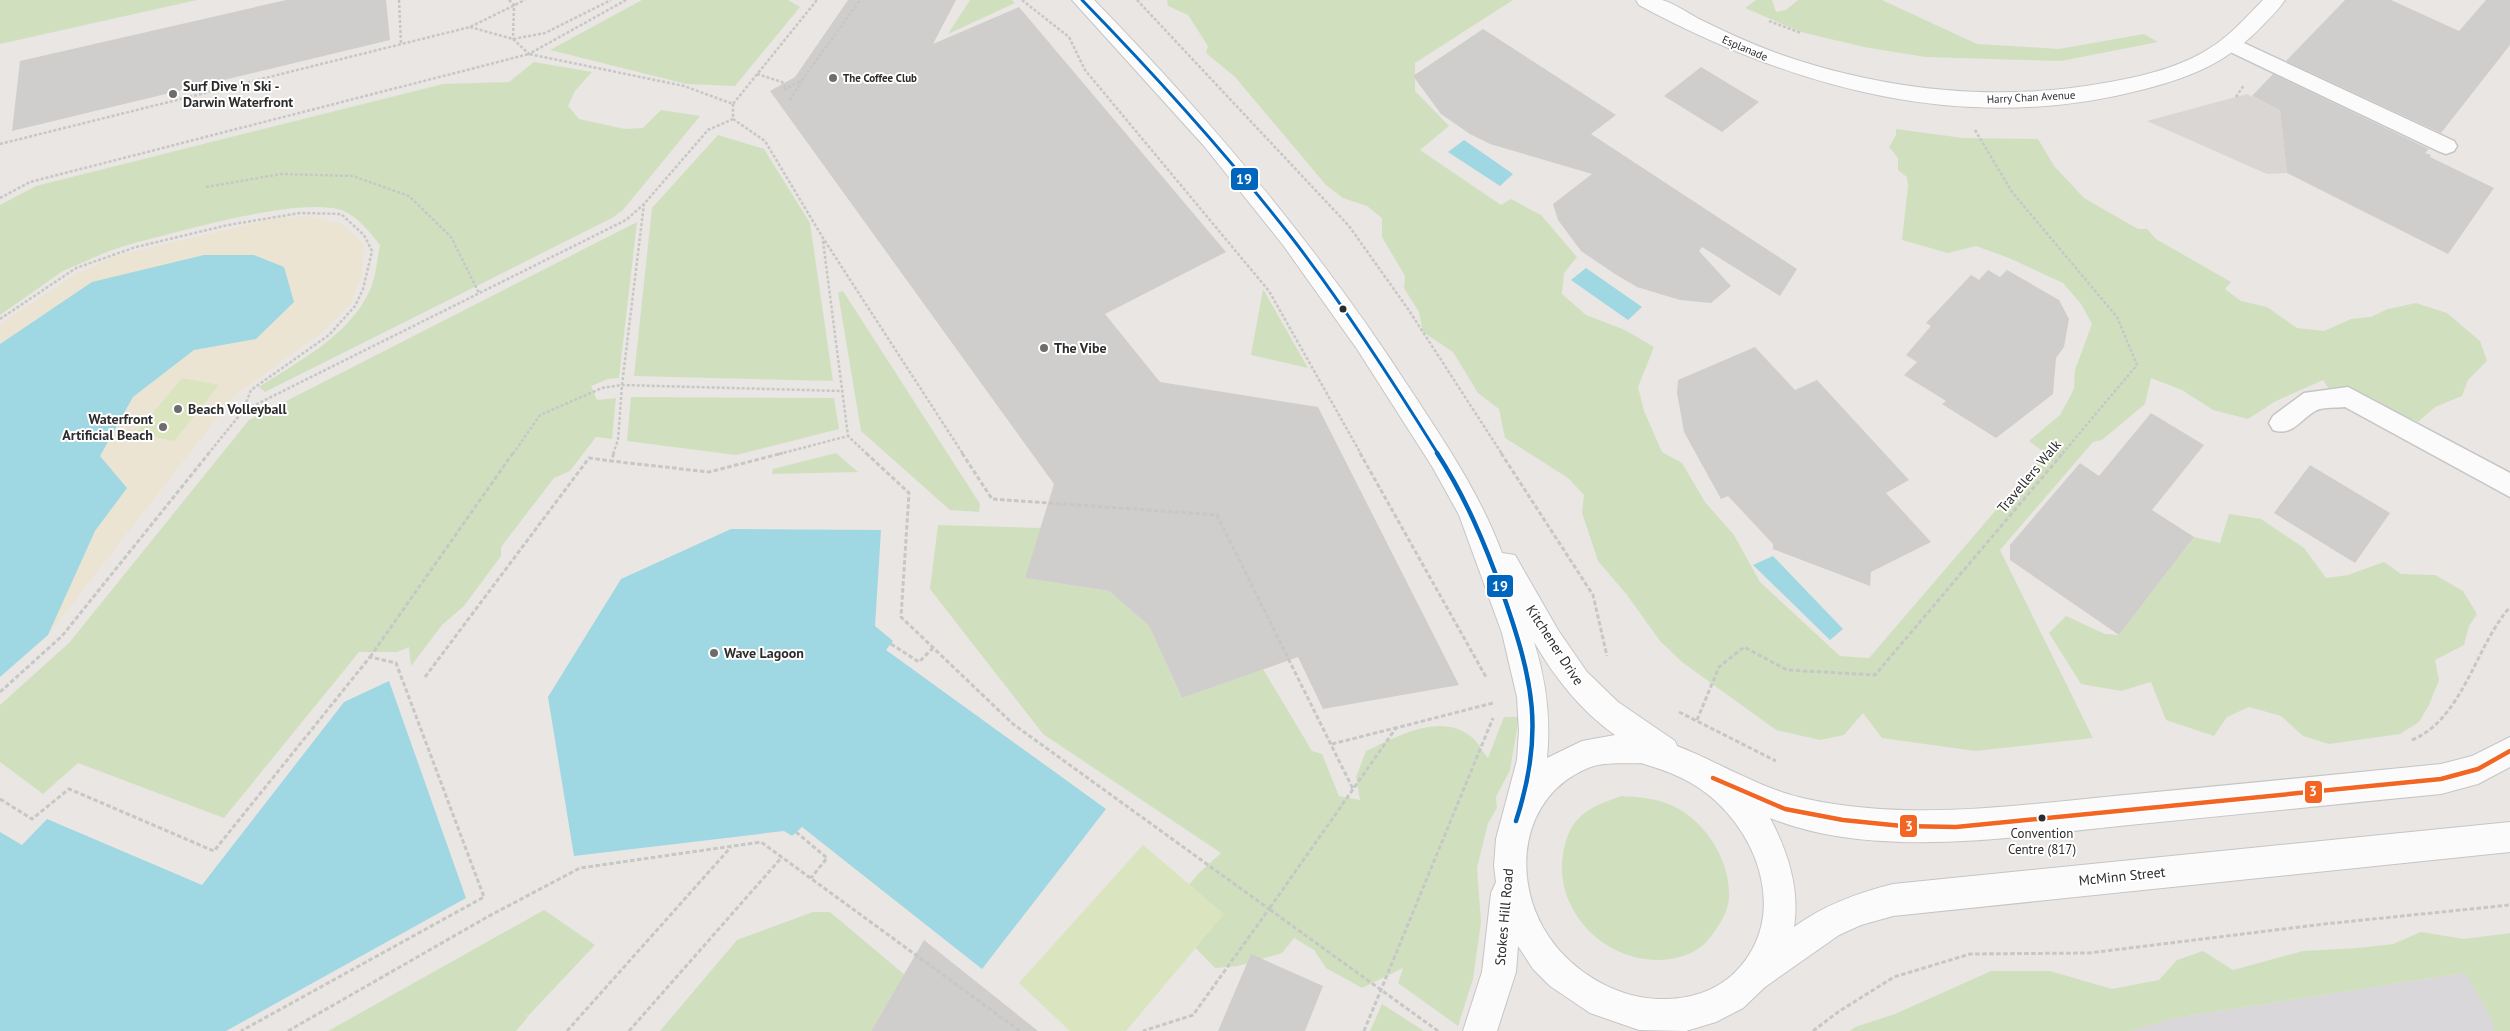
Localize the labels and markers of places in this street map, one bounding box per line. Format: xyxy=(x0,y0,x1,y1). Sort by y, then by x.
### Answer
place label: The Coffee Club xyxy=(843,71,917,85)
marker: The Coffee Club xyxy=(827,72,839,84)
place label: Surf Dive 'n Ski - Darwin Waterfront xyxy=(183,77,293,111)
marker: Surf Dive 'n Ski - Darwin Waterfront xyxy=(167,88,179,100)
unlabelled marker xyxy=(1338,304,1348,314)
place label: The Vibe xyxy=(1054,339,1107,357)
marker: The Vibe xyxy=(1038,342,1050,354)
place label: Beach Volleyball xyxy=(188,400,287,418)
marker: Beach Volleyball xyxy=(172,403,184,415)
place label: Waterfront Artificial Beach xyxy=(62,410,153,444)
marker: Waterfront Artificial Beach xyxy=(157,421,169,433)
place label: Wave Lagoon xyxy=(724,644,804,662)
marker: Wave Lagoon xyxy=(708,647,720,659)
marker: Convention Centre (817) xyxy=(2037,813,2047,823)
place label: Convention Centre (817) xyxy=(2008,825,2076,858)

